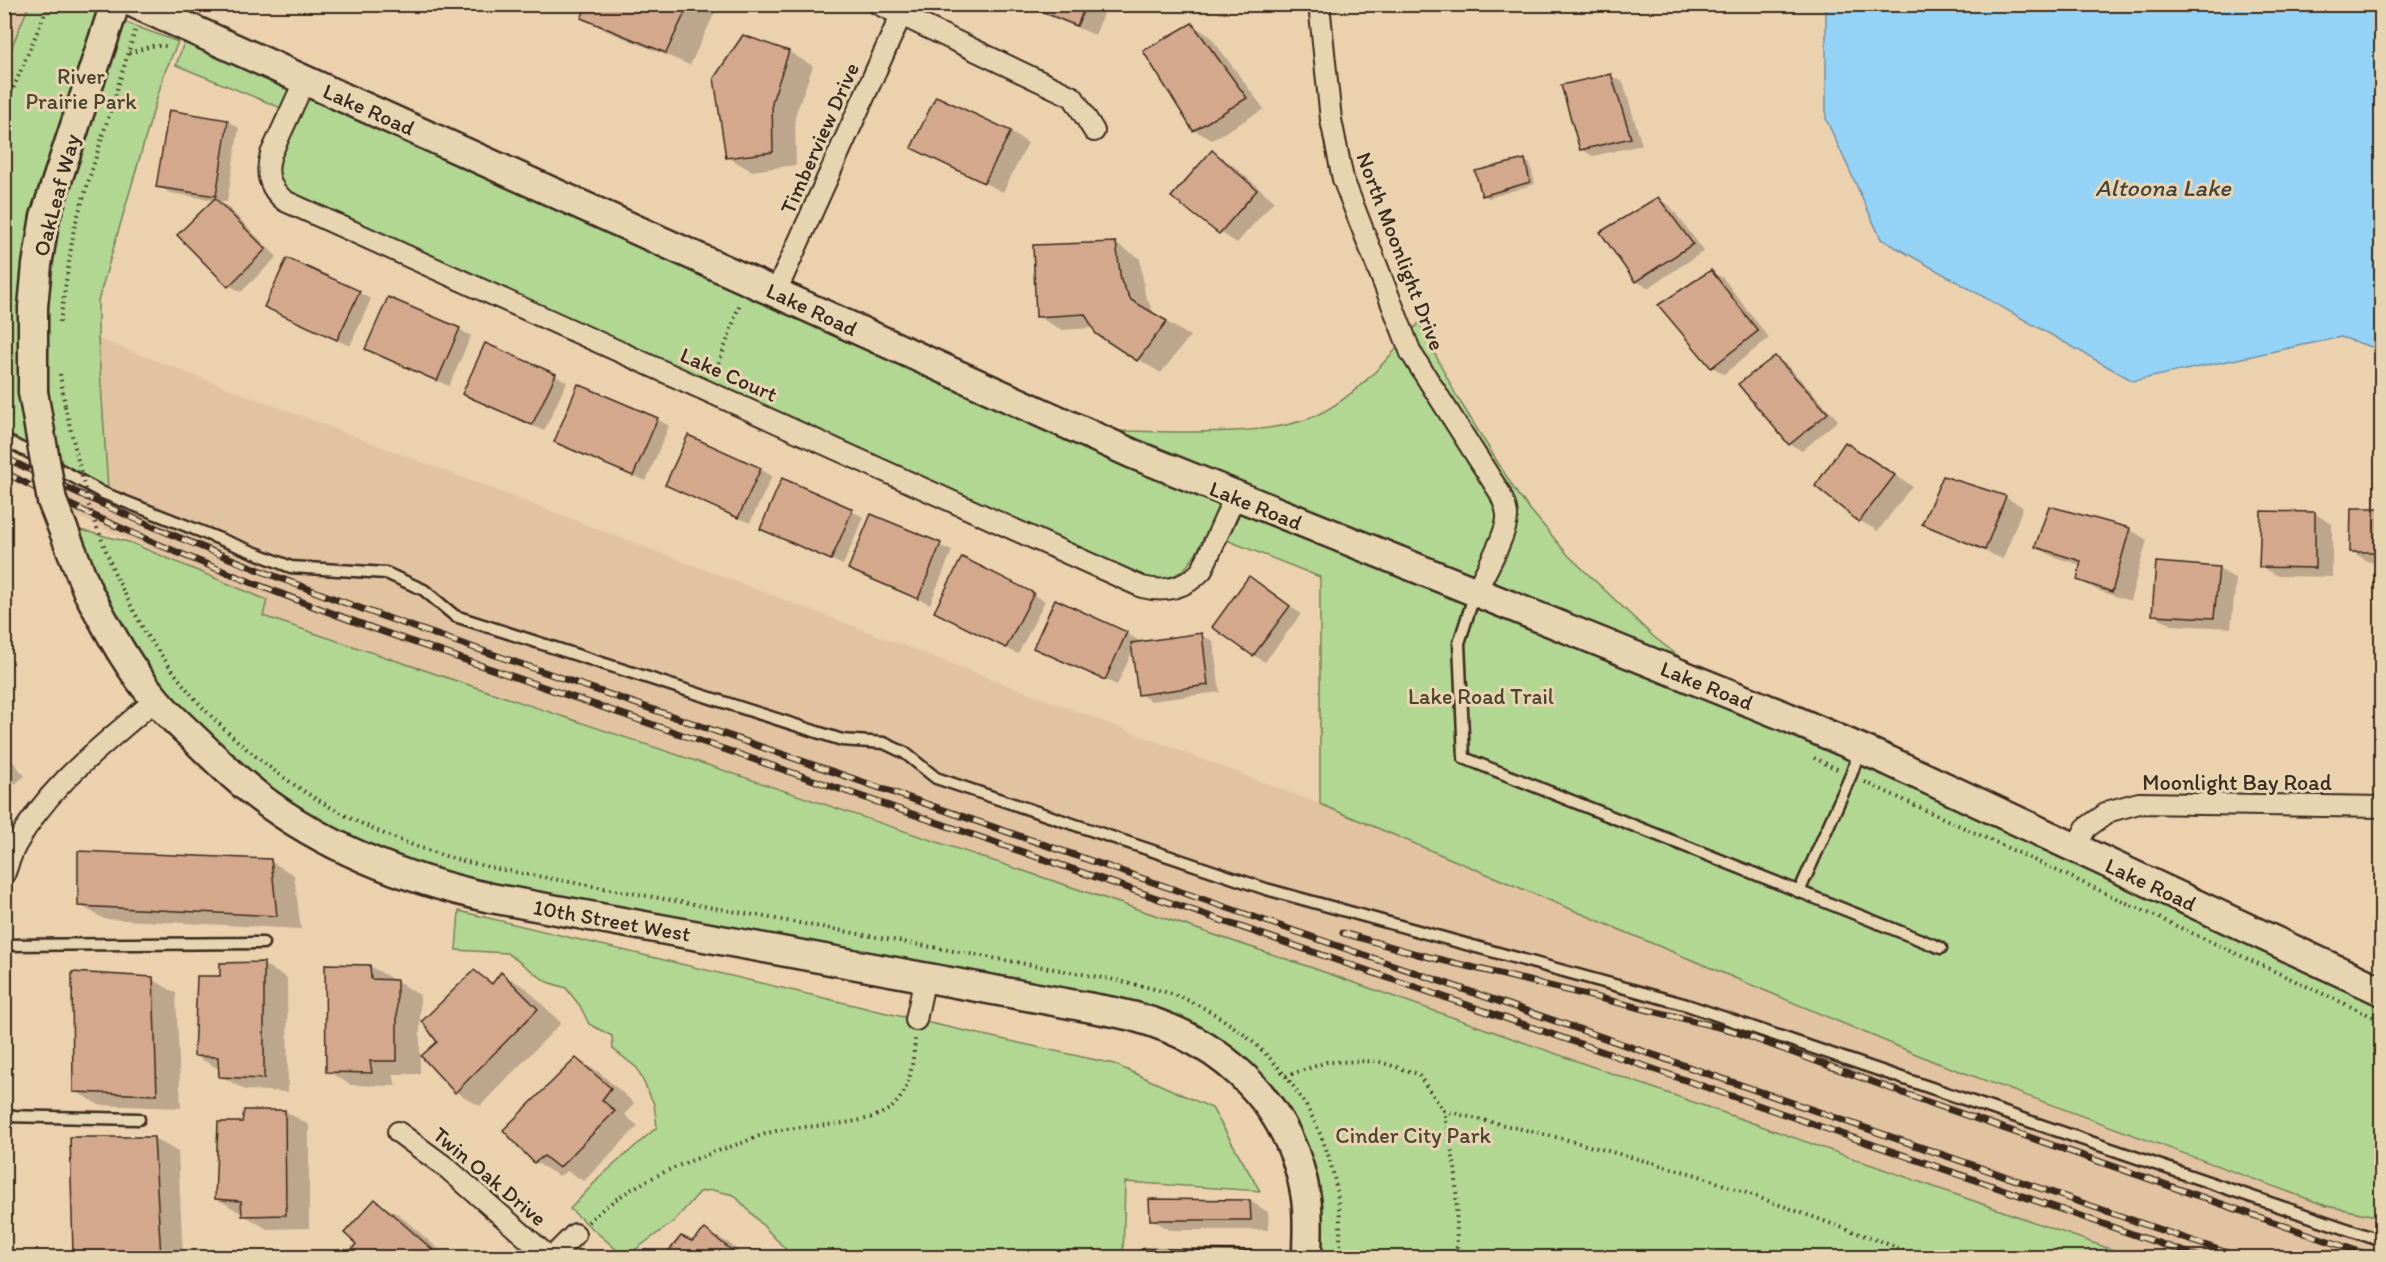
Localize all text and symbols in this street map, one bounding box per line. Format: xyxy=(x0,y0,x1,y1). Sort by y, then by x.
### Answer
street label: Timberview Drive xyxy=(774,58,865,218)
park label: River Prairie Park xyxy=(25,63,137,115)
street label: Lake Road xyxy=(319,77,419,142)
street label: OakLeaf Way xyxy=(27,130,86,259)
street label: North Moonlight Drive xyxy=(1350,148,1451,354)
water label: Altoona Lake xyxy=(2095,173,2232,202)
street label: Lake Road xyxy=(762,277,862,342)
street label: Lake Court xyxy=(676,341,782,408)
street label: Lake Road xyxy=(1206,475,1306,536)
street label: Lake Road xyxy=(1657,655,1757,716)
park label: Lake Road Trail xyxy=(1408,683,1554,710)
street label: Moonlight Bay Road xyxy=(2142,769,2332,796)
street label: Lake Road xyxy=(2101,852,2201,917)
street label: 10th Street West xyxy=(531,893,693,948)
street label: Twin Oak Drive xyxy=(427,1121,552,1232)
park label: Cinder City Park xyxy=(1335,1122,1491,1149)

